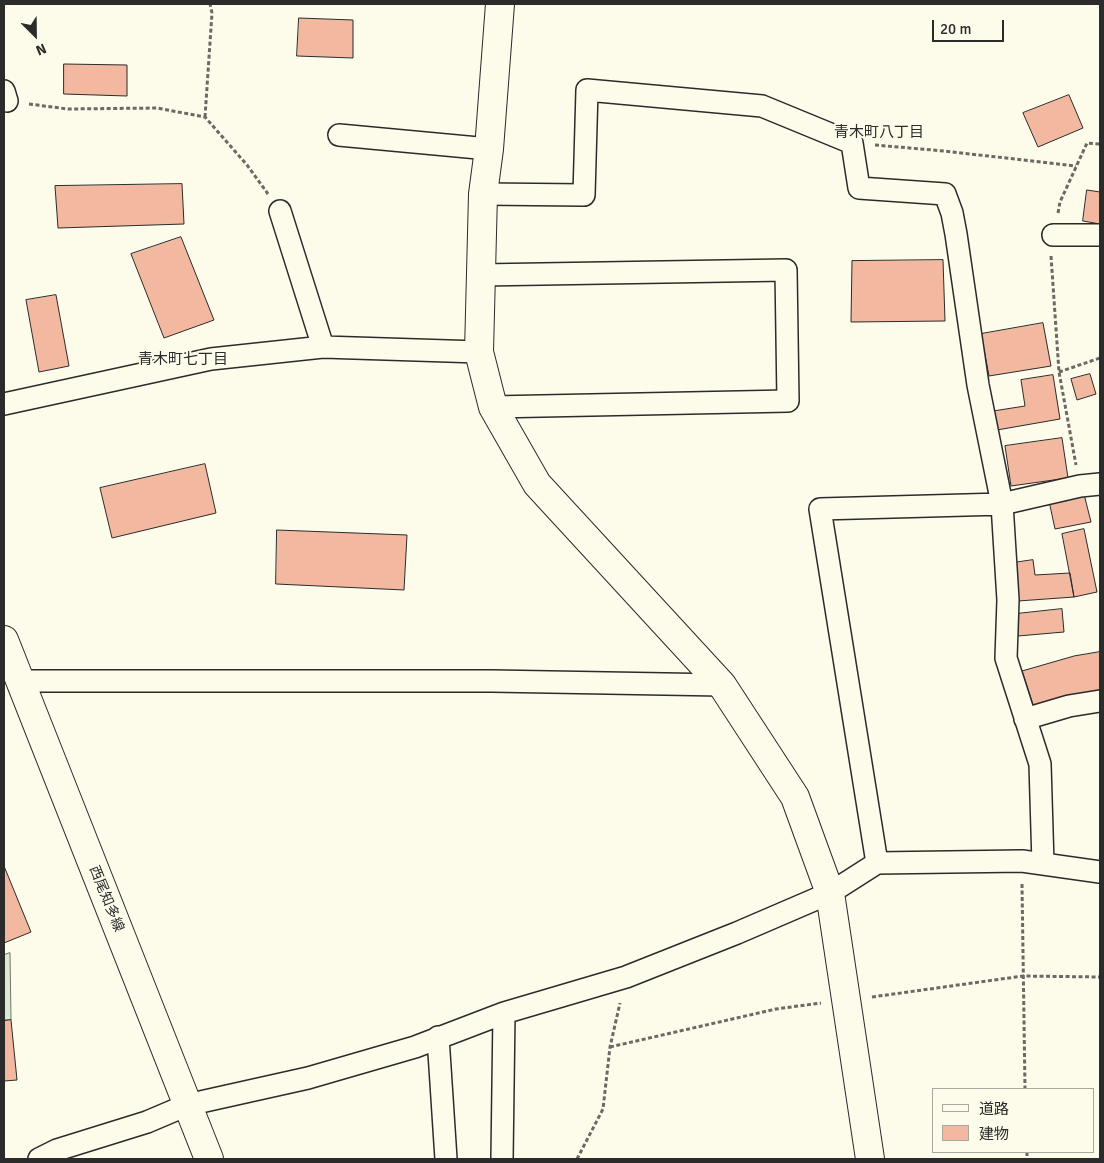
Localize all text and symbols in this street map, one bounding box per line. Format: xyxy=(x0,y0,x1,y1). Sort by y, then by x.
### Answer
north arrow xyxy=(10,10,60,60)
scale bar xyxy=(934,10,1006,42)
text: 20 m xyxy=(940,20,971,38)
text: N xyxy=(33,40,49,59)
district label: 青木町八丁目 xyxy=(834,124,924,142)
district label: 青木町七丁目 xyxy=(138,351,228,369)
street label: 西尾知多線 xyxy=(85,863,127,935)
legend xyxy=(932,1088,1094,1153)
text: 道路 xyxy=(979,1100,1009,1118)
text: 建物 xyxy=(979,1125,1009,1143)

